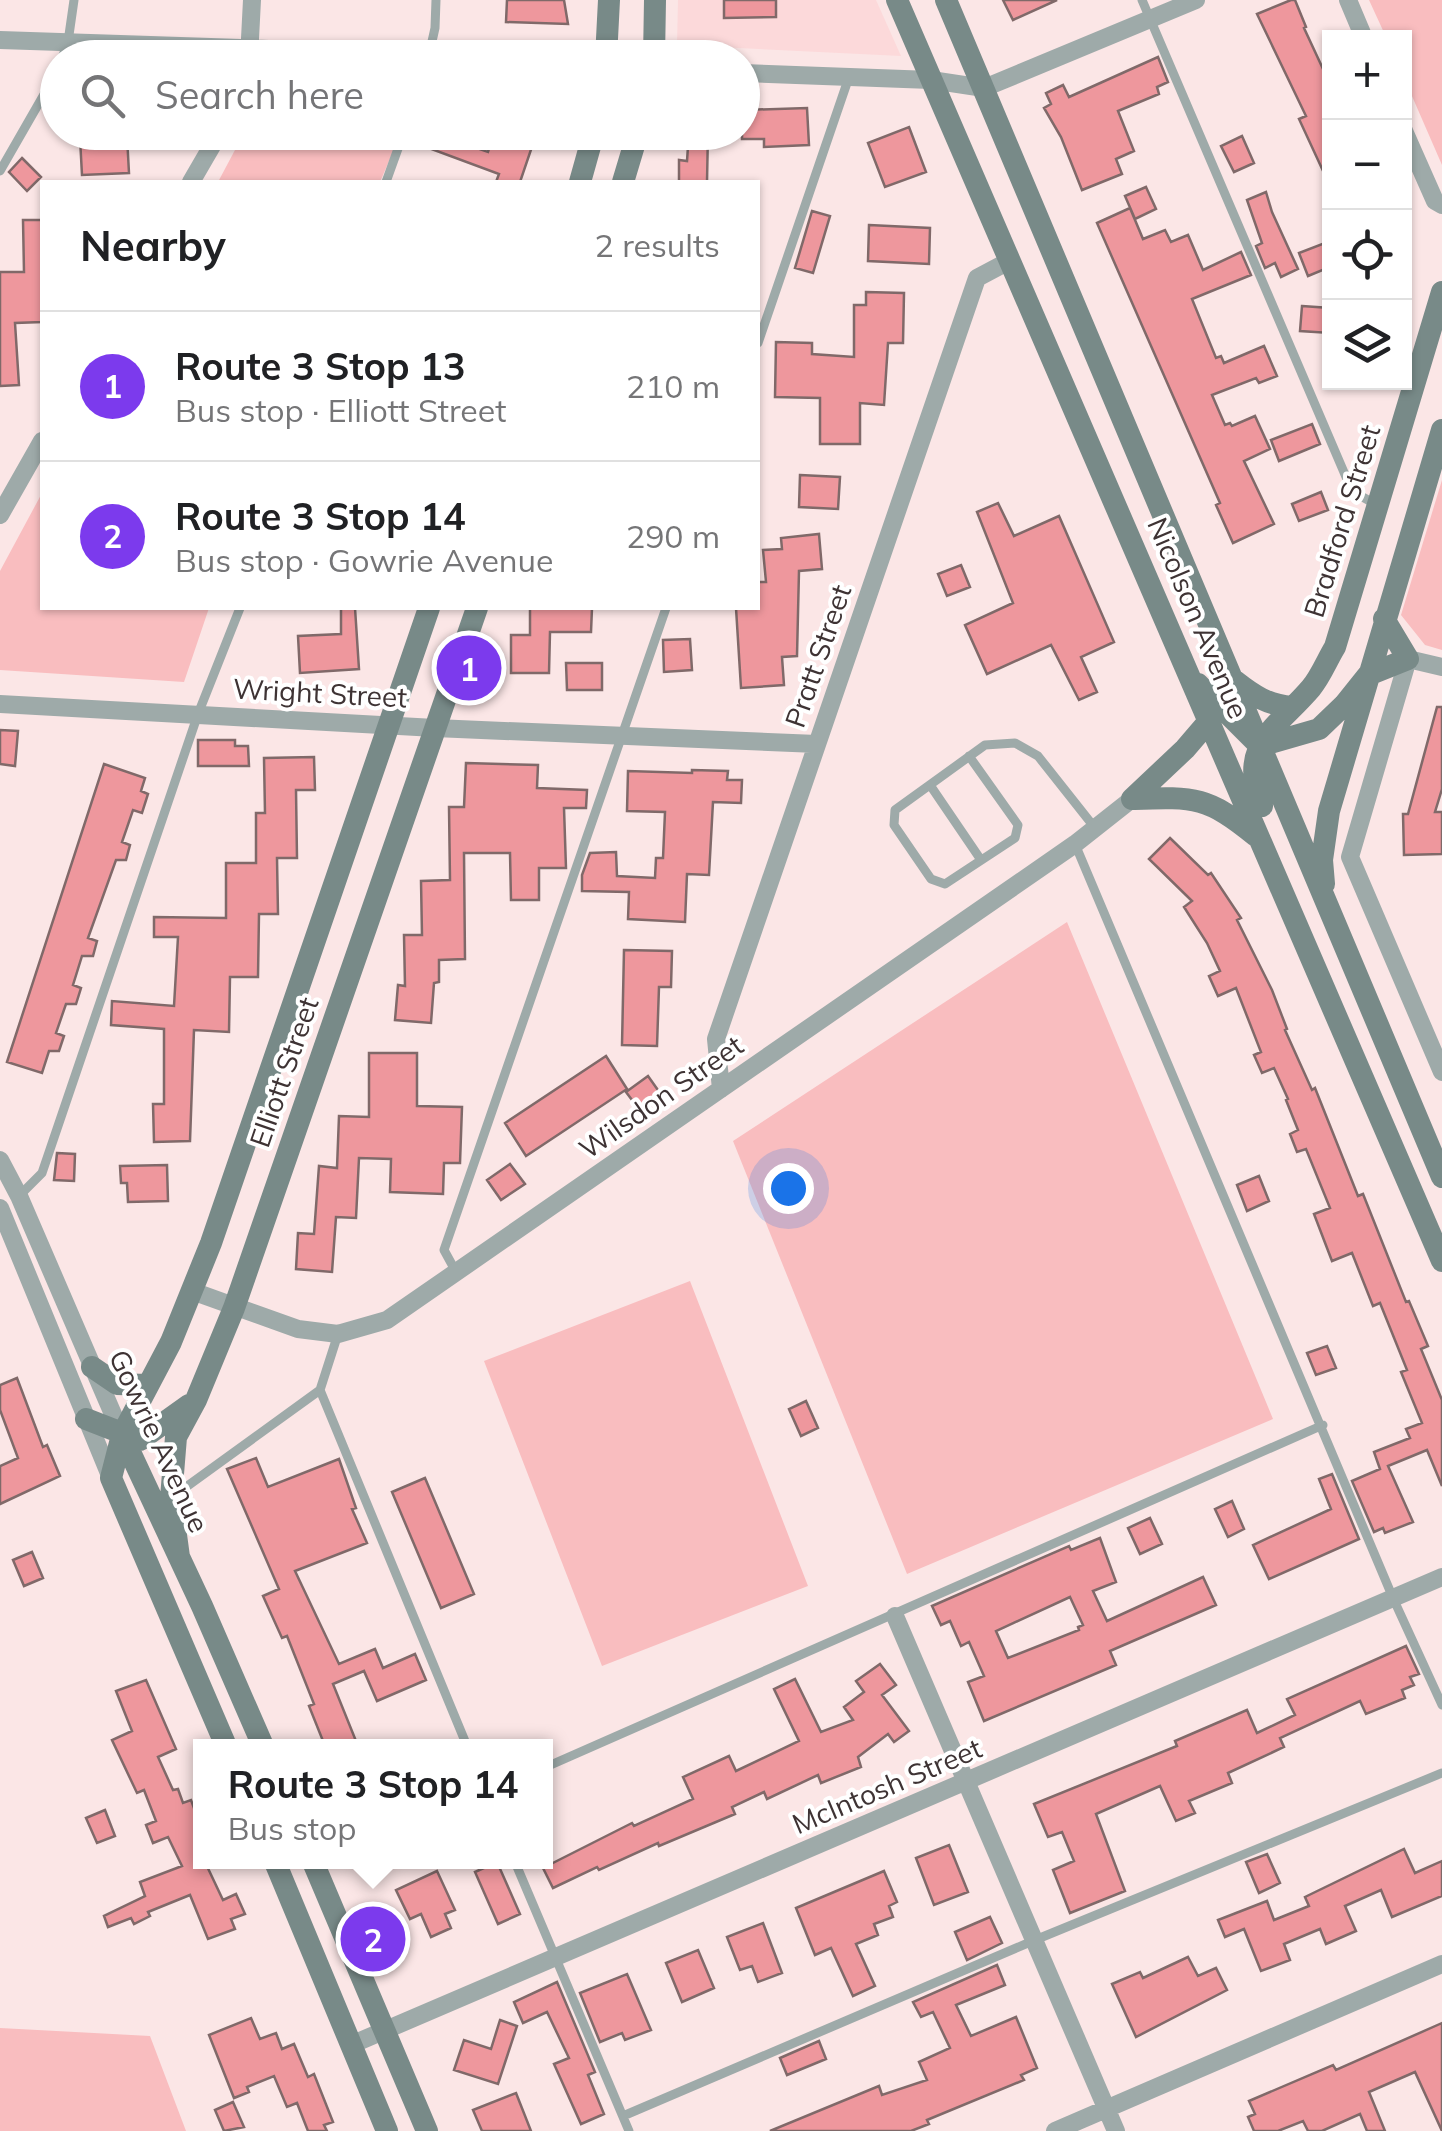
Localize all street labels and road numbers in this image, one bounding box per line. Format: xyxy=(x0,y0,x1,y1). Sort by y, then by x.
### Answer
street label: Bradford Street xyxy=(1296,420,1387,621)
street label: Nicolson Avenue xyxy=(1140,512,1257,724)
street label: Pratt Street xyxy=(777,580,858,732)
street label: Wright Street xyxy=(232,670,408,715)
street label: Elliott Street xyxy=(242,992,326,1151)
street label: Wilsdon Street xyxy=(572,1027,750,1166)
street label: Gowrie Avenue xyxy=(102,1344,217,1538)
street label: McIntosh Street xyxy=(787,1730,987,1841)

